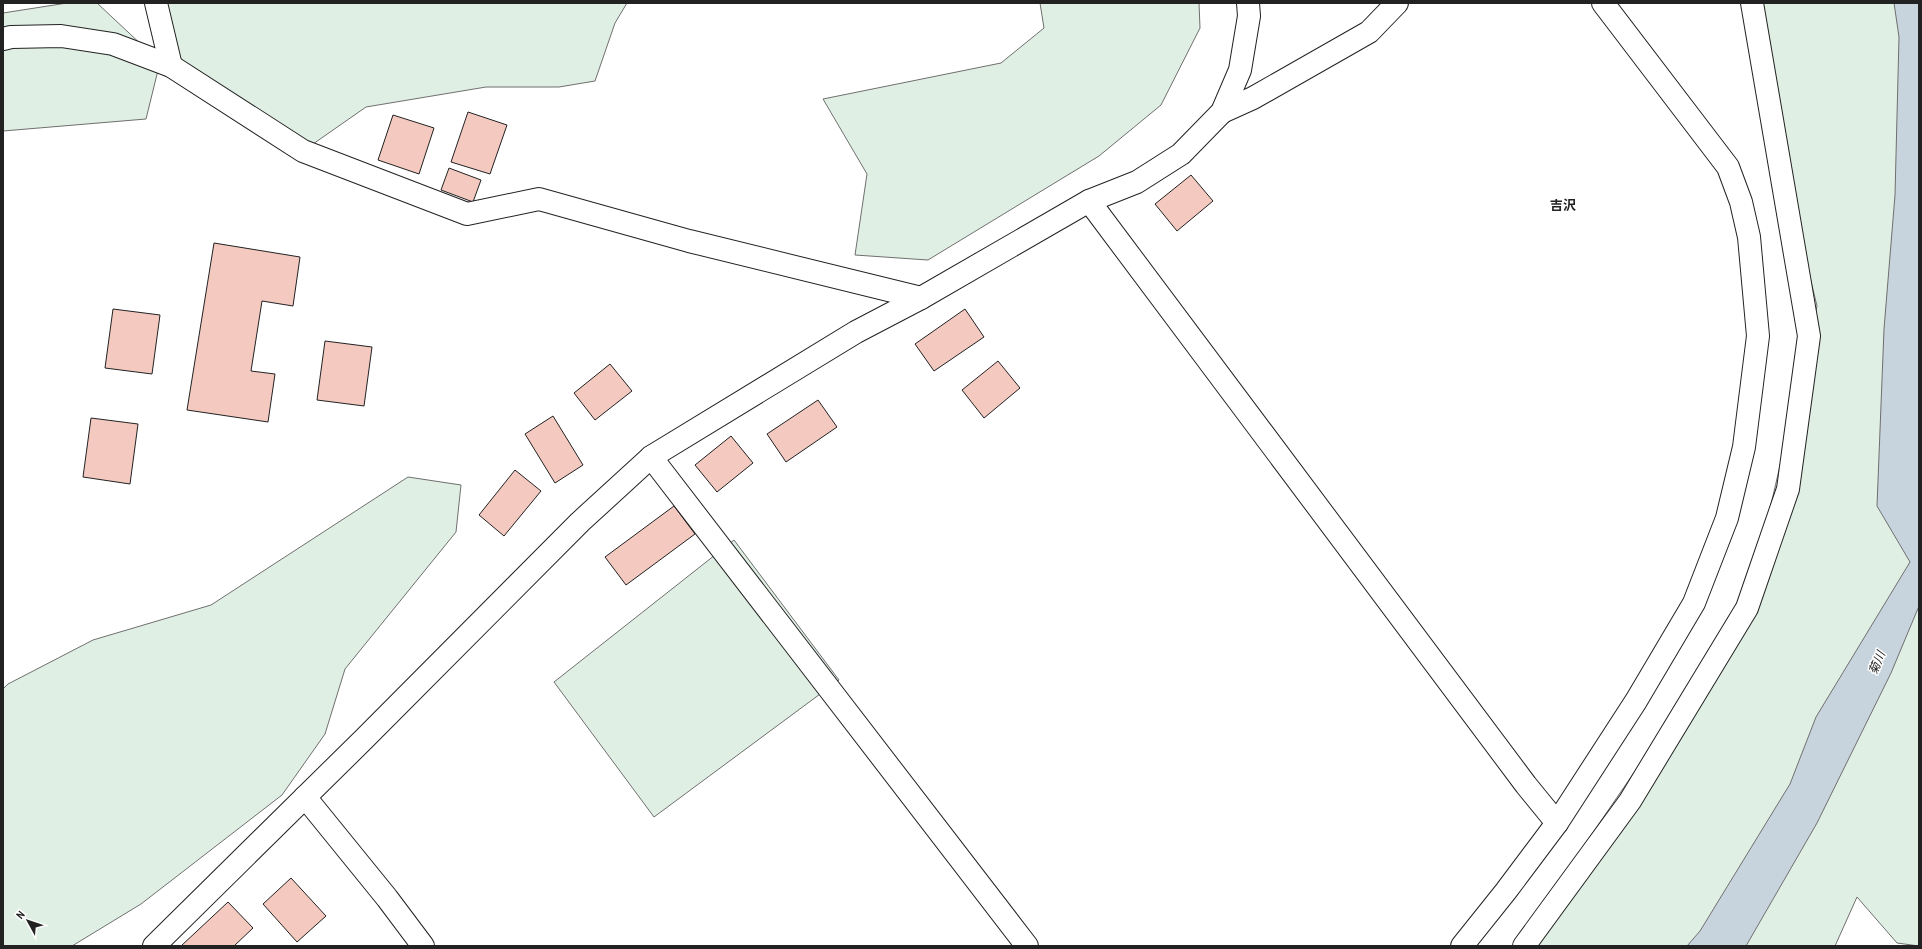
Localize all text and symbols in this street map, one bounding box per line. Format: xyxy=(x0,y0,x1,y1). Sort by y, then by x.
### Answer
district label: 吉沢 xyxy=(1550,197,1576,214)
water label: 菊川 xyxy=(1865,647,1890,677)
north arrow xyxy=(8,901,48,941)
text: N xyxy=(13,908,28,922)

